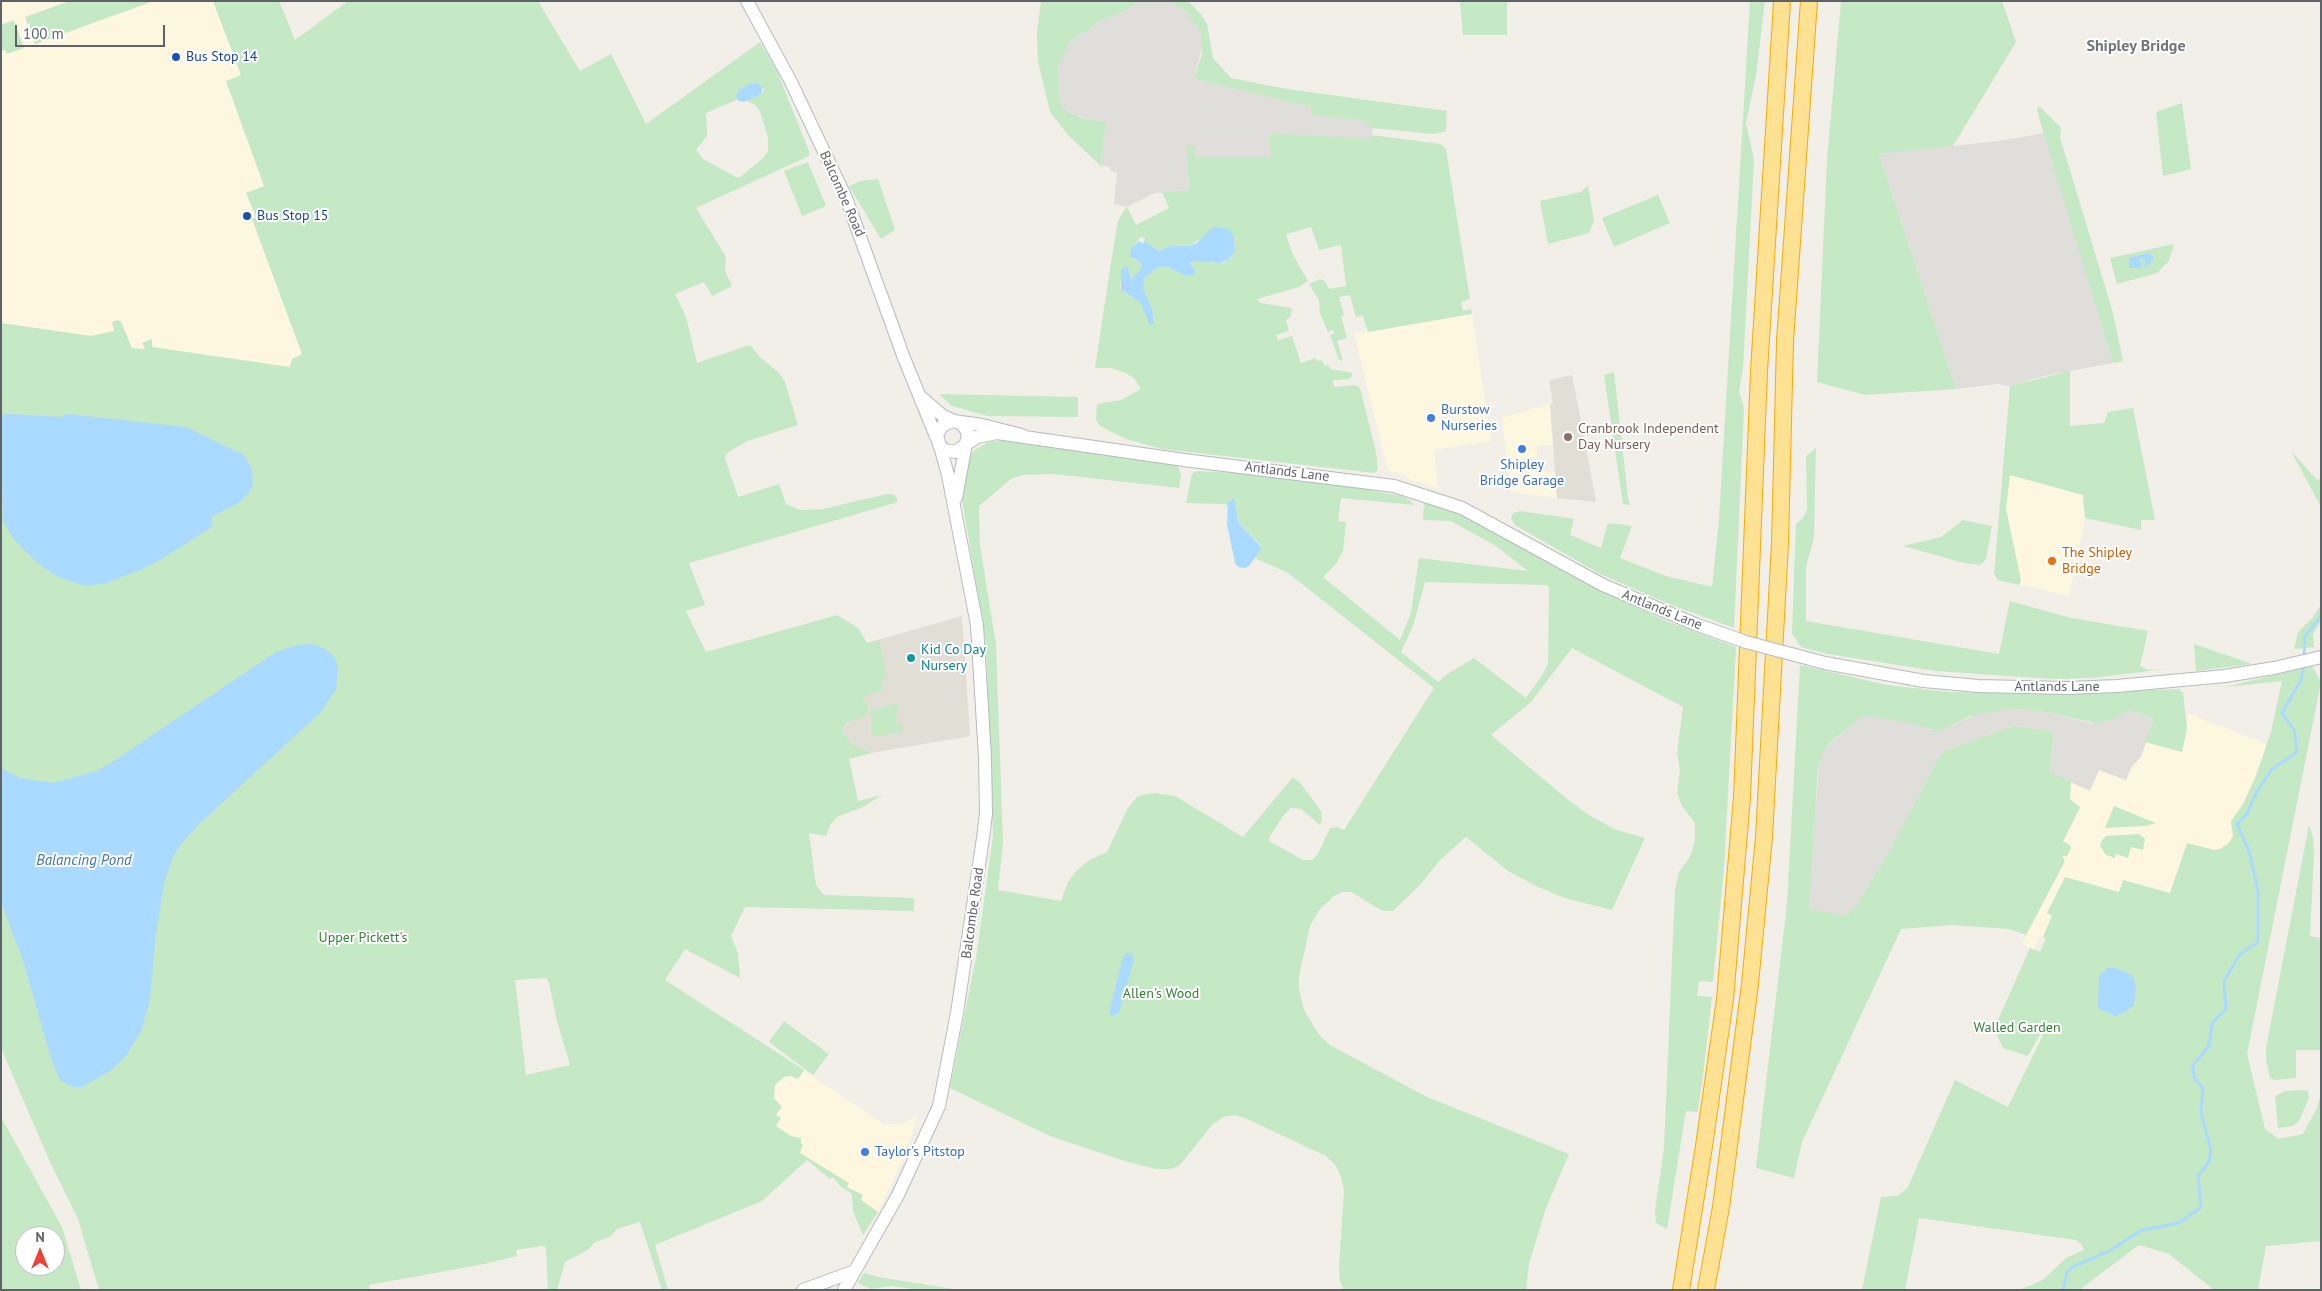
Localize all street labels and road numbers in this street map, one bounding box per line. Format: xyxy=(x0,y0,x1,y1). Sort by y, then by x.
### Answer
street label: Balcombe Road xyxy=(816,149,868,239)
street label: Antlands Lane xyxy=(1244,458,1330,486)
street label: Antlands Lane xyxy=(1619,586,1705,634)
street label: Antlands Lane xyxy=(2014,679,2100,695)
street label: Balcombe Road xyxy=(958,866,988,960)

